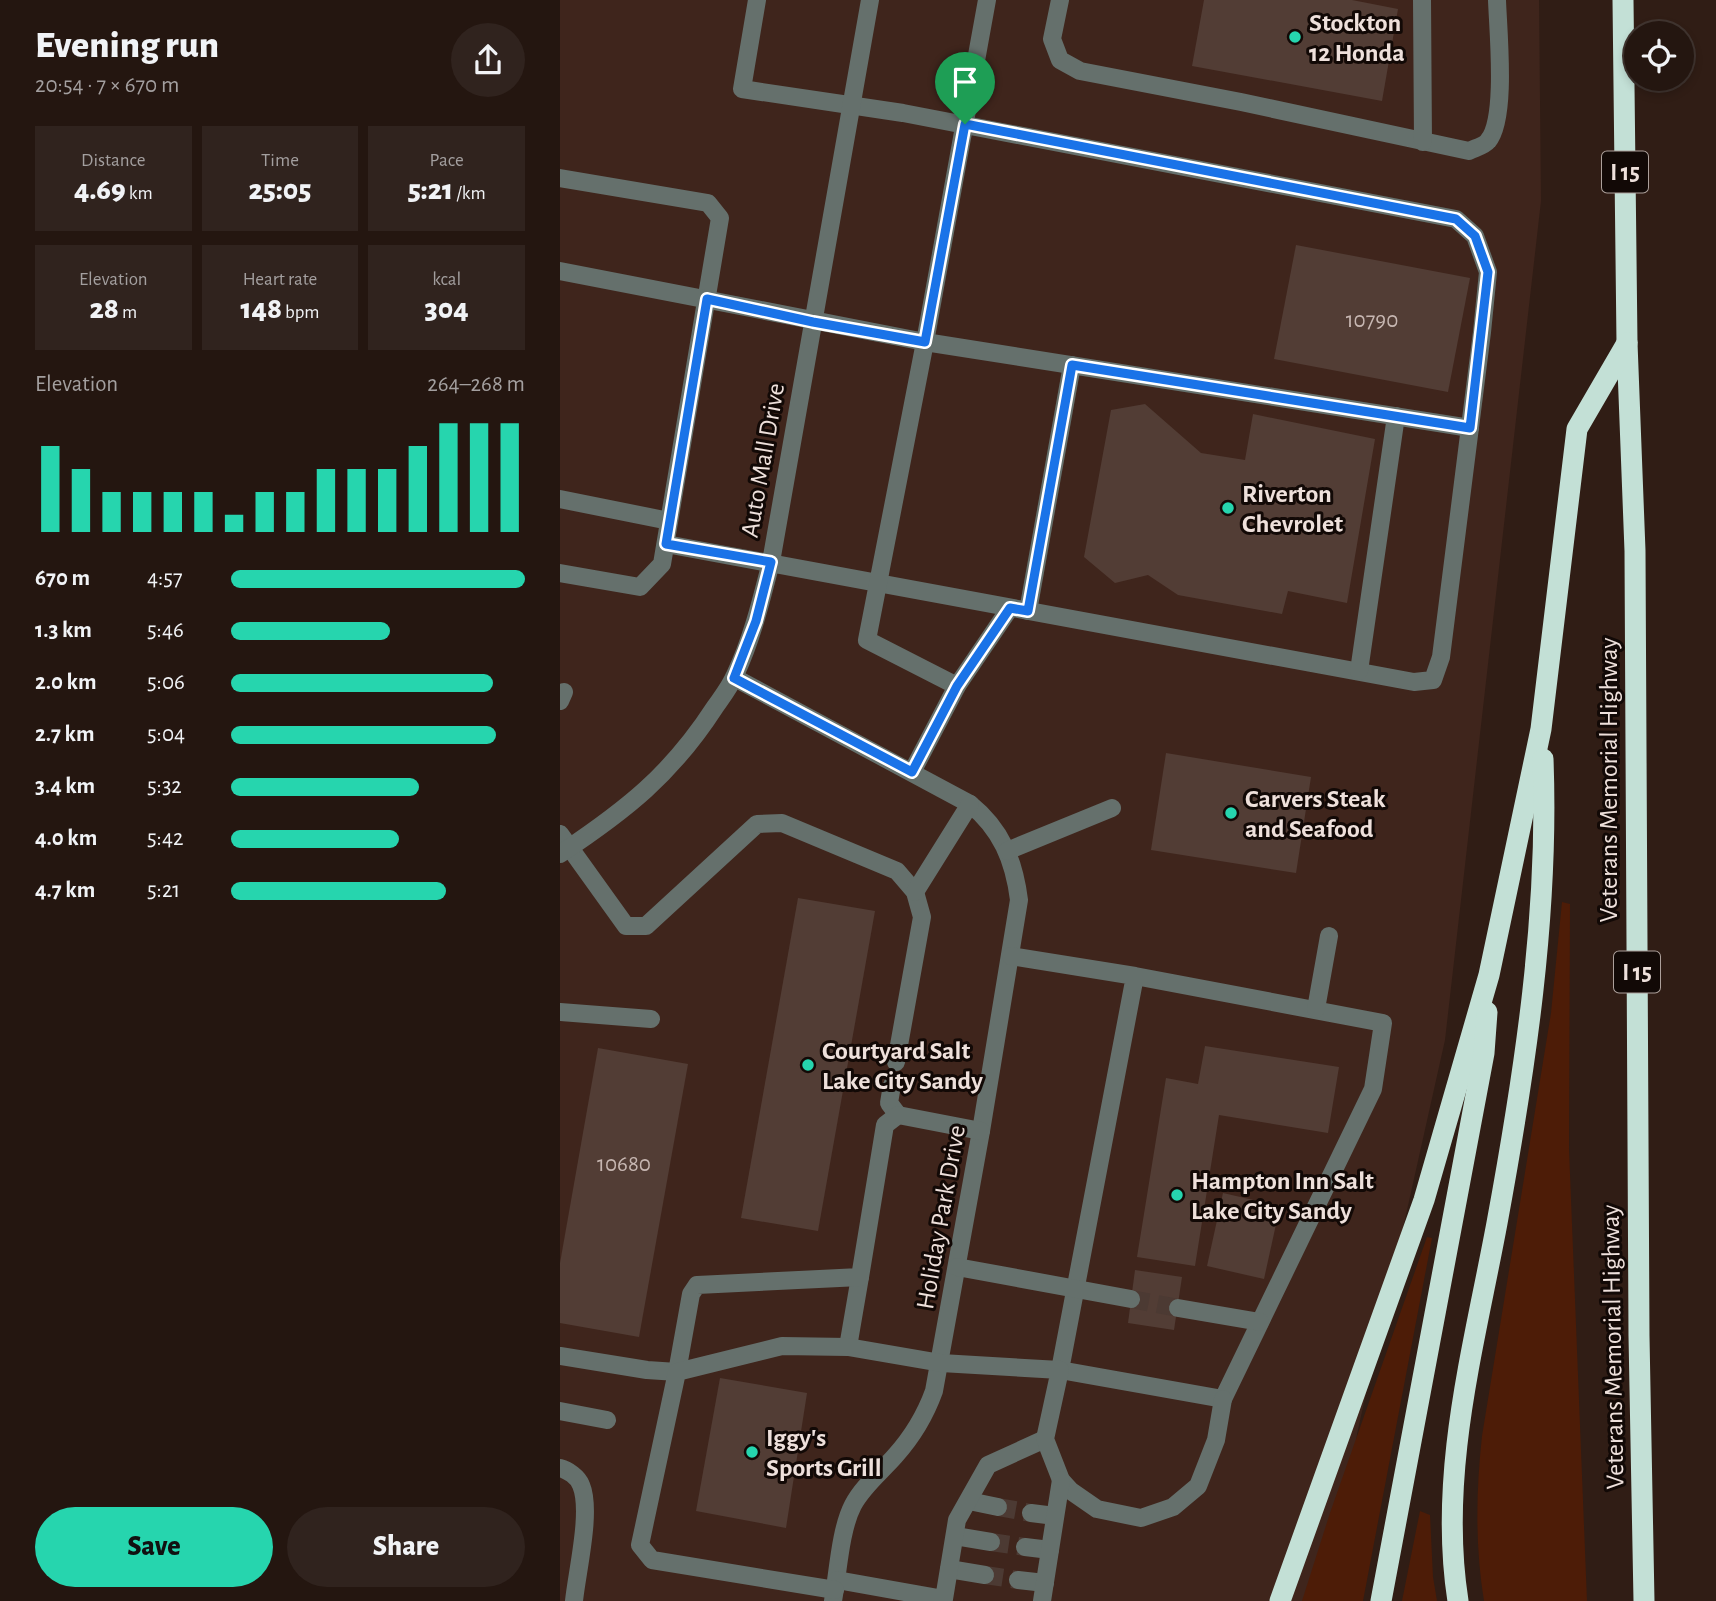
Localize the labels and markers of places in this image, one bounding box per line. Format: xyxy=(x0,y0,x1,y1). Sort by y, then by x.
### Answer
place label: Stockton 12 Honda xyxy=(1309,10,1405,66)
marker: Stockton 12 Honda xyxy=(1287,29,1303,45)
pin xyxy=(935,52,995,124)
place label: Riverton Chevrolet xyxy=(1242,481,1343,537)
marker: Riverton Chevrolet xyxy=(1220,500,1236,516)
place label: Carvers Steak and Seafood xyxy=(1245,786,1386,842)
marker: Carvers Steak and Seafood xyxy=(1223,805,1239,821)
place label: Courtyard Salt Lake City Sandy xyxy=(822,1038,983,1094)
marker: Courtyard Salt Lake City Sandy xyxy=(800,1057,816,1073)
place label: Hampton Inn Salt Lake City Sandy xyxy=(1191,1168,1374,1224)
marker: Hampton Inn Salt Lake City Sandy xyxy=(1169,1187,1185,1203)
place label: Iggy's Sports Grill xyxy=(766,1425,882,1481)
marker: Iggy's Sports Grill xyxy=(744,1444,760,1460)

